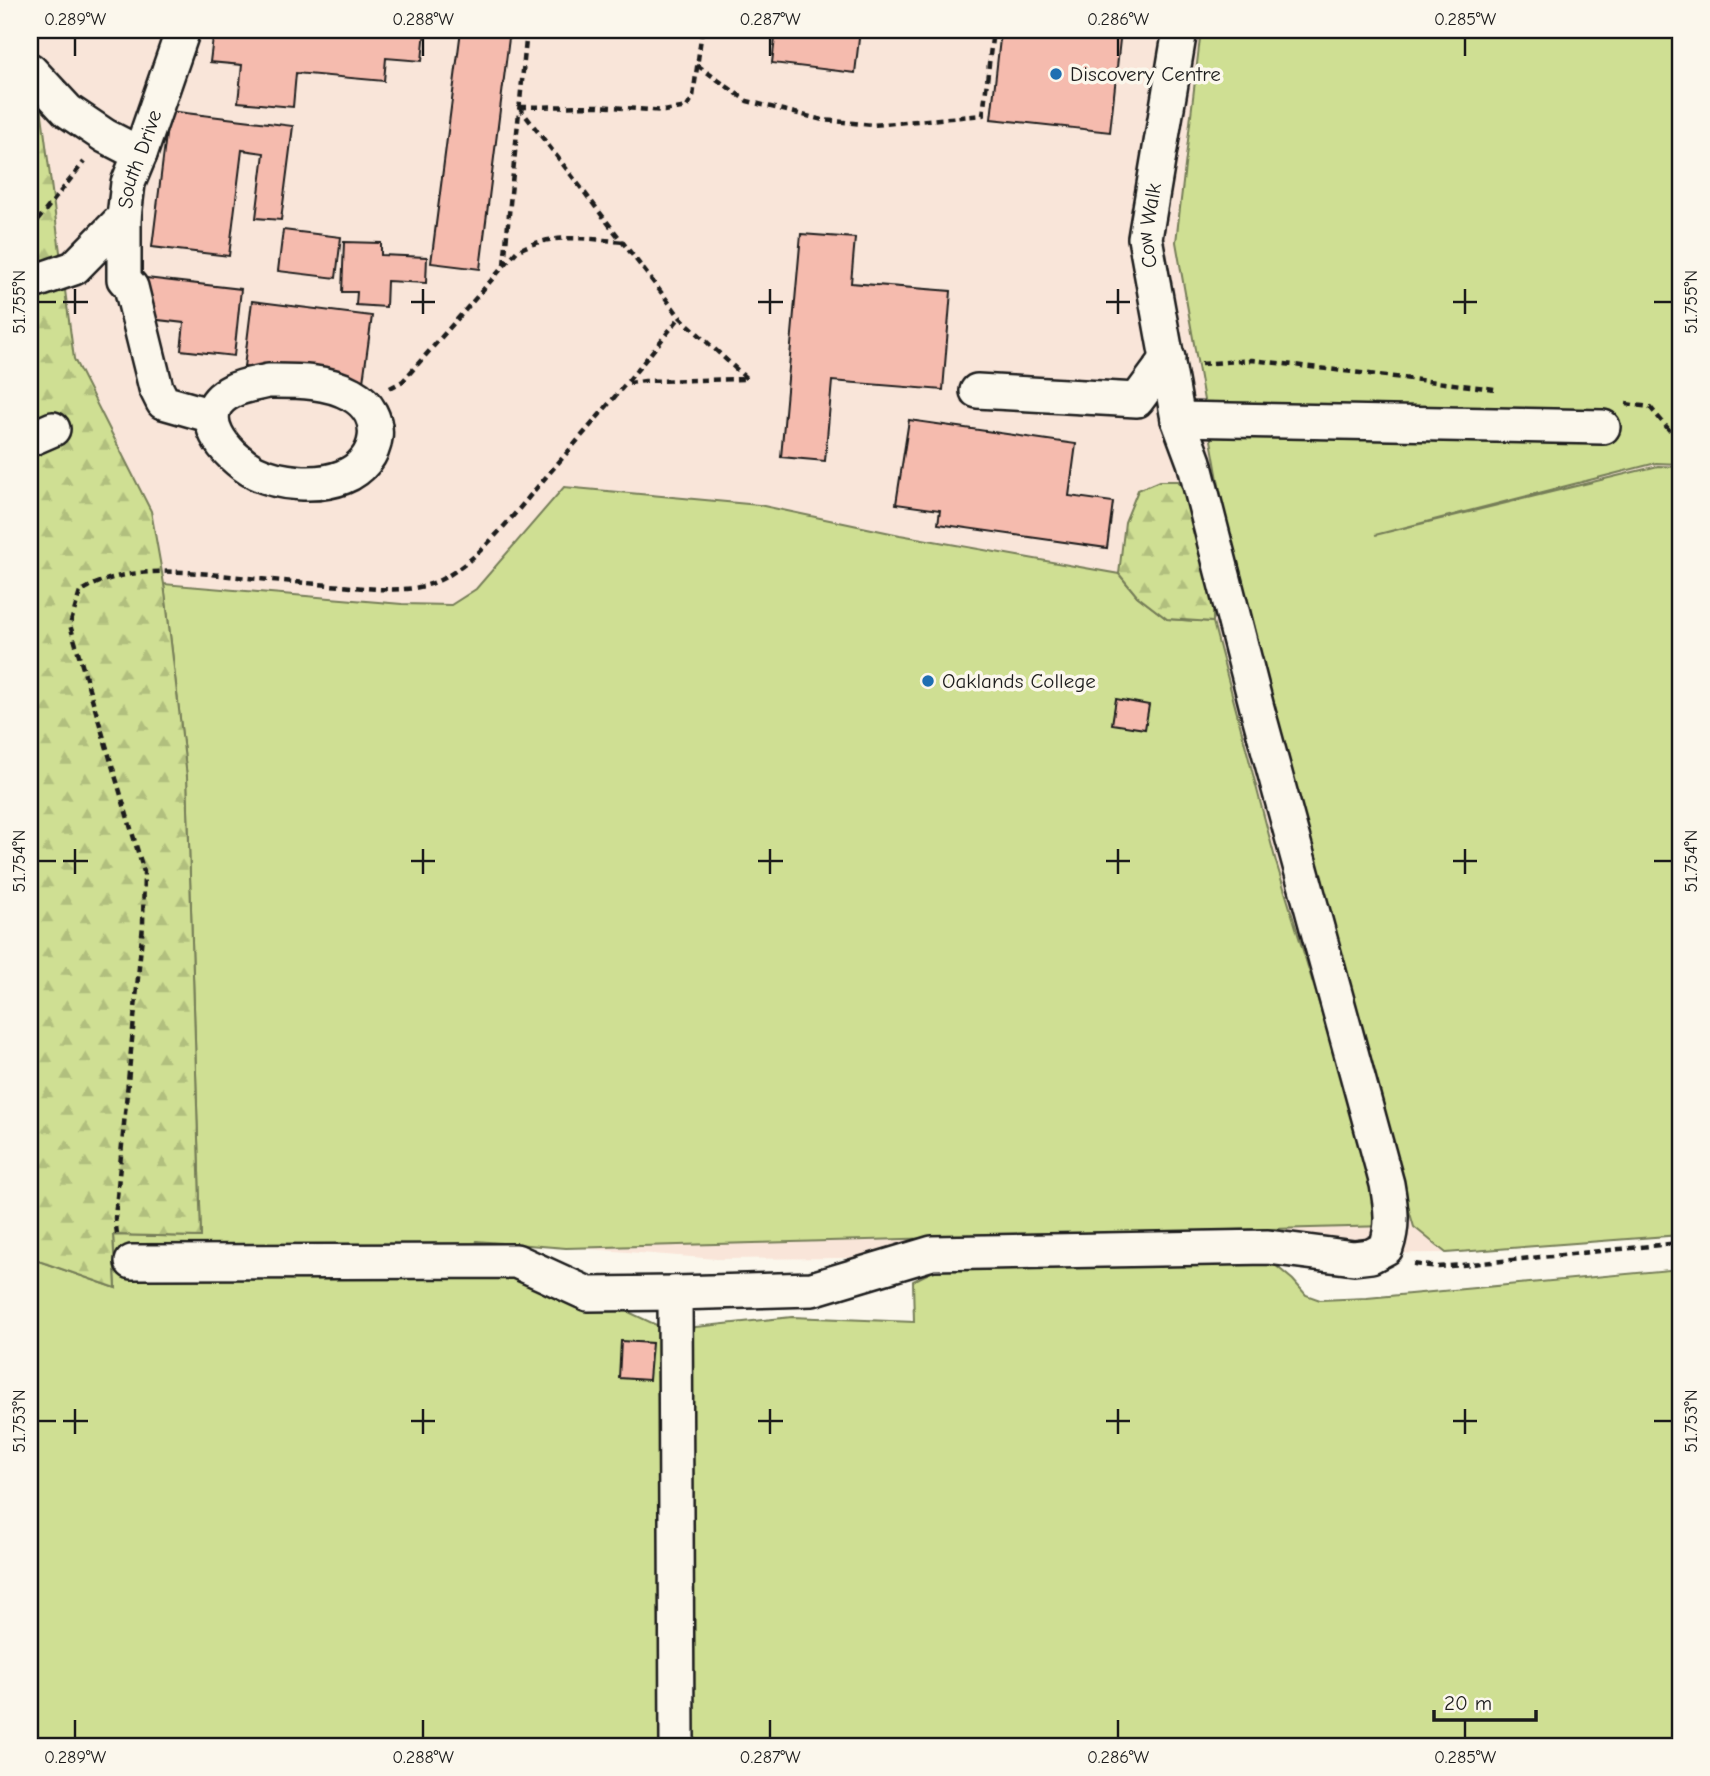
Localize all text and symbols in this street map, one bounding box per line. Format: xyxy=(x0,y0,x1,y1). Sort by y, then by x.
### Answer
text: 0.289°W xyxy=(44,9,106,30)
text: 0.288°W xyxy=(392,9,454,30)
text: 0.287°W xyxy=(740,9,801,30)
text: 0.286°W xyxy=(1087,9,1149,30)
text: 0.285°W xyxy=(1434,9,1496,30)
place label: Discovery Centre xyxy=(1070,62,1221,86)
marker: Discovery Centre xyxy=(1048,66,1064,82)
street label: South Drive xyxy=(113,107,166,210)
street label: Cow Walk xyxy=(1132,181,1166,270)
text: 51.755°N xyxy=(9,270,30,334)
text: 51.755°N xyxy=(1681,270,1702,334)
place label: Oaklands College xyxy=(942,669,1096,693)
marker: Oaklands College xyxy=(920,673,936,689)
text: 51.754°N xyxy=(9,830,30,892)
text: 51.754°N xyxy=(1681,830,1702,892)
text: 51.753°N xyxy=(9,1389,30,1453)
text: 51.753°N xyxy=(1681,1389,1702,1453)
scale bar xyxy=(1434,1678,1535,1722)
text: 20 m xyxy=(1444,1691,1492,1715)
text: 0.289°W xyxy=(44,1747,106,1768)
text: 0.288°W xyxy=(392,1747,454,1768)
text: 0.287°W xyxy=(740,1747,801,1768)
text: 0.286°W xyxy=(1087,1747,1149,1768)
text: 0.285°W xyxy=(1434,1747,1496,1768)

